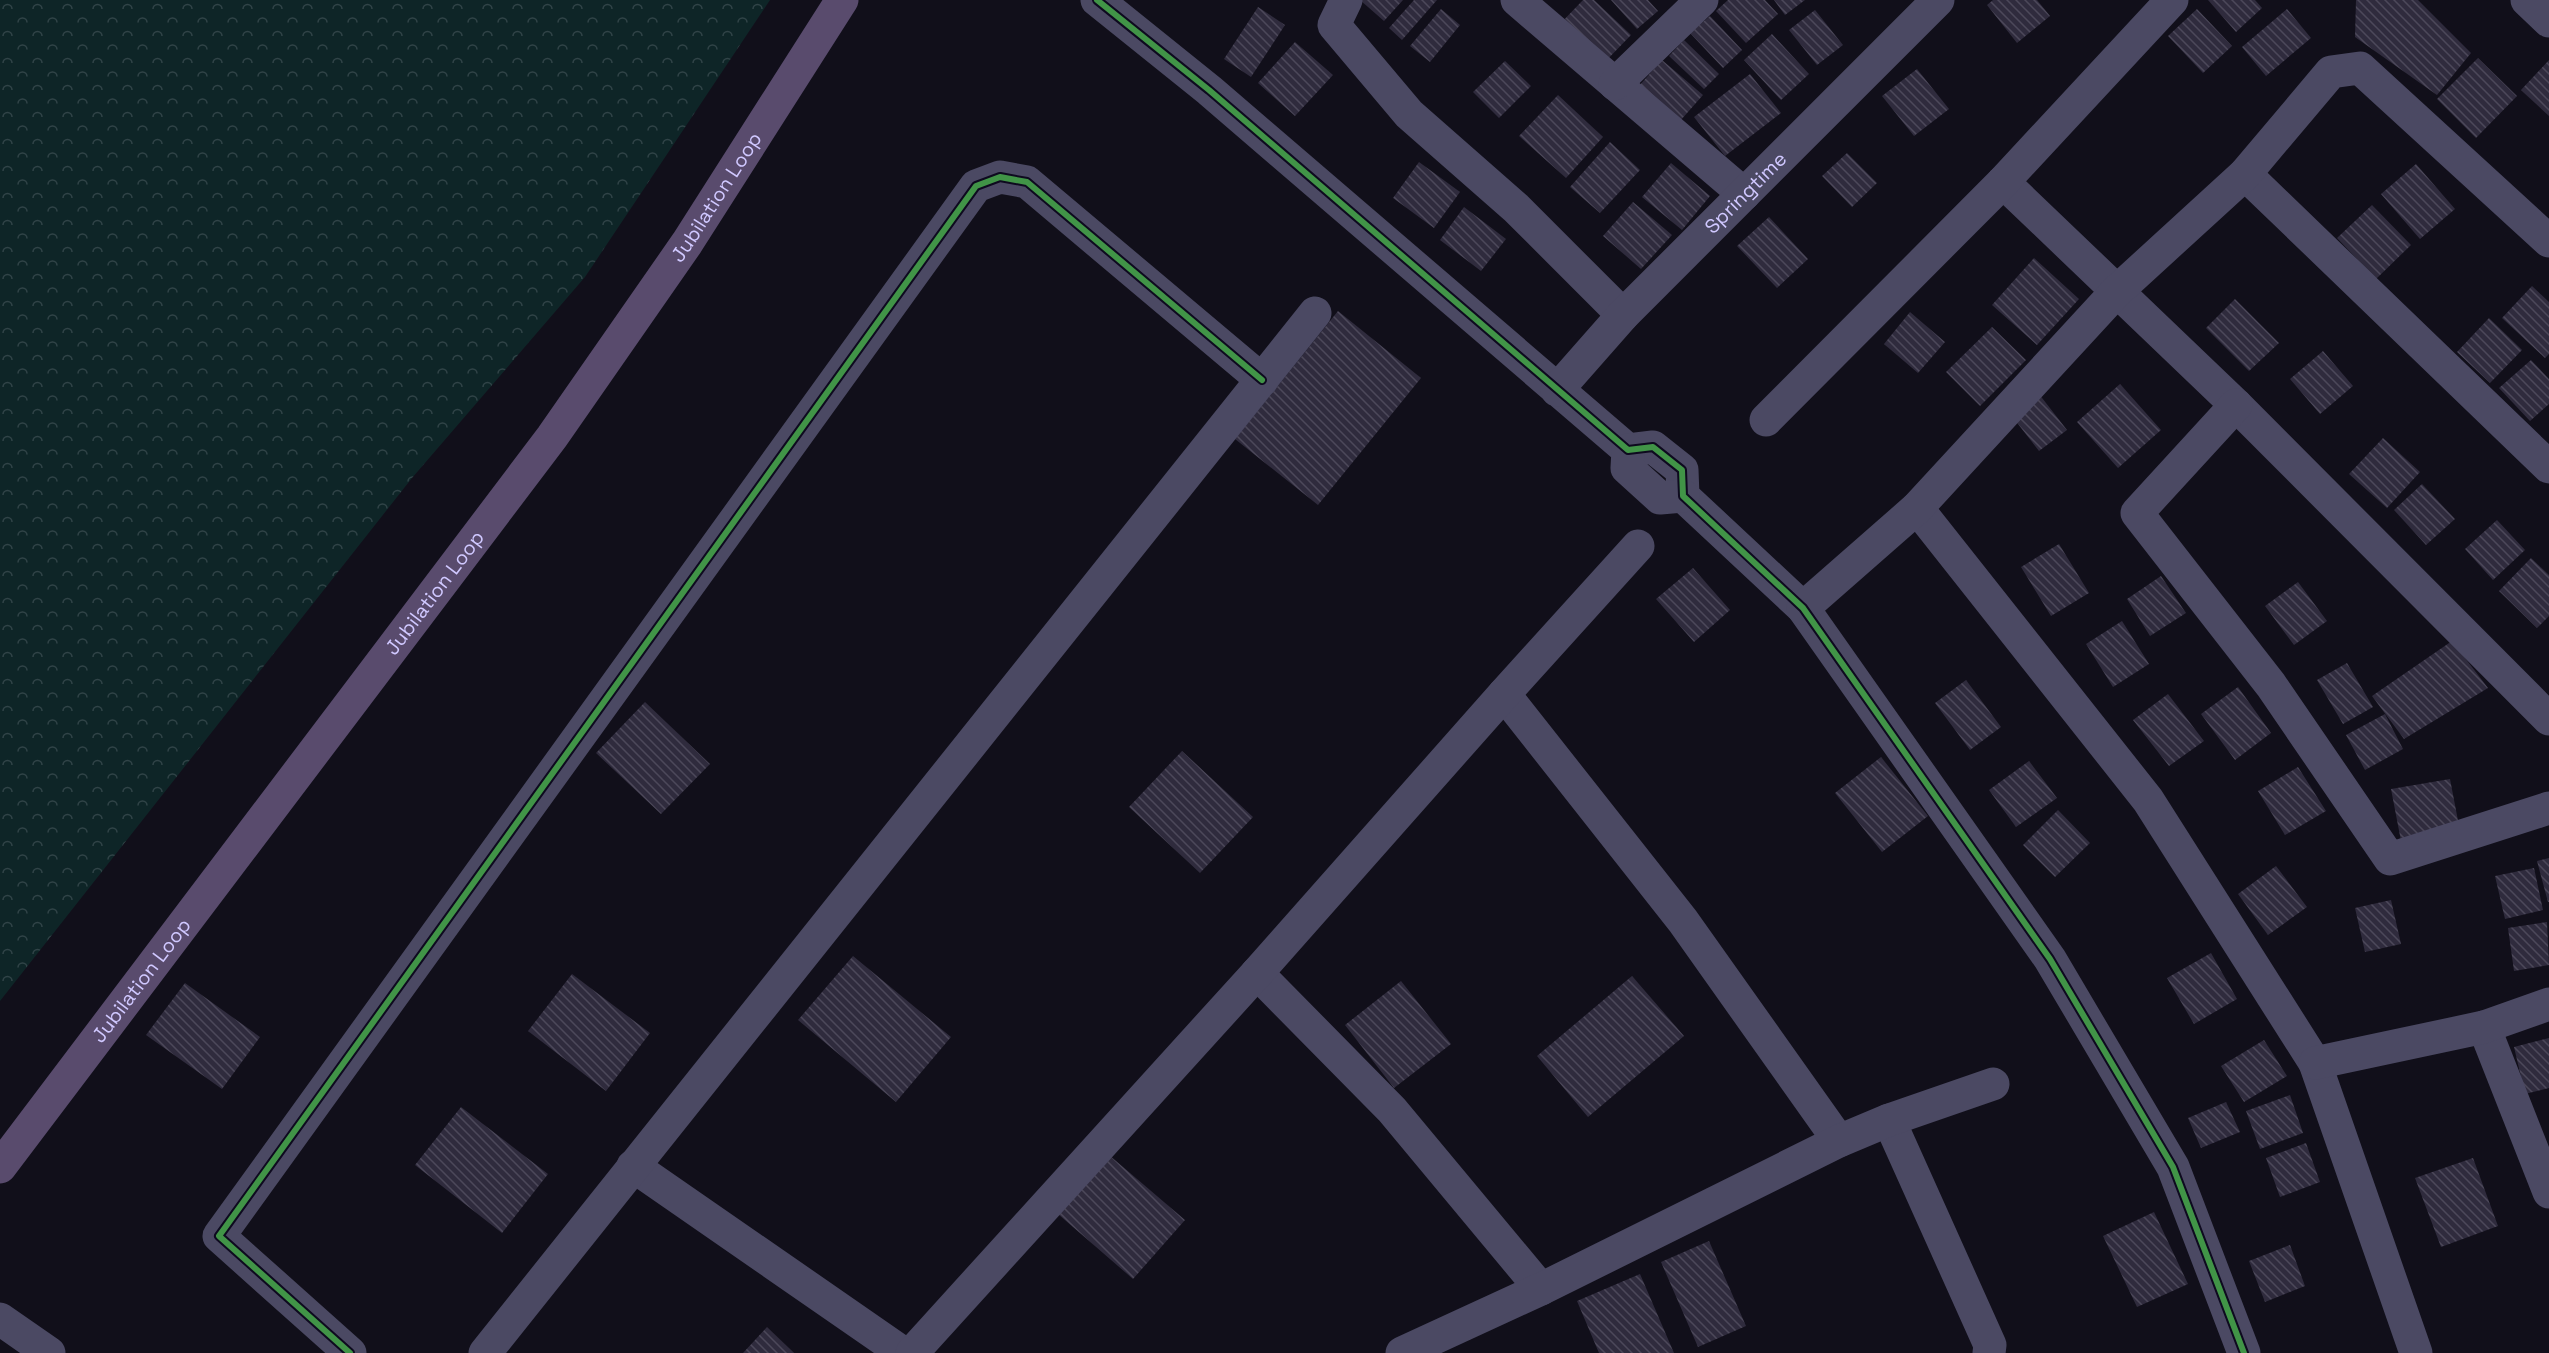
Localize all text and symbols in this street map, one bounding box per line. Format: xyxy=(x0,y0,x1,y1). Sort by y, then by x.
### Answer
street label: Jubilation Loop xyxy=(665,127,767,267)
street label: Springtime xyxy=(1699,146,1792,239)
street label: Jubilation Loop xyxy=(379,525,490,660)
street label: Jubilation Loop xyxy=(86,913,197,1048)

